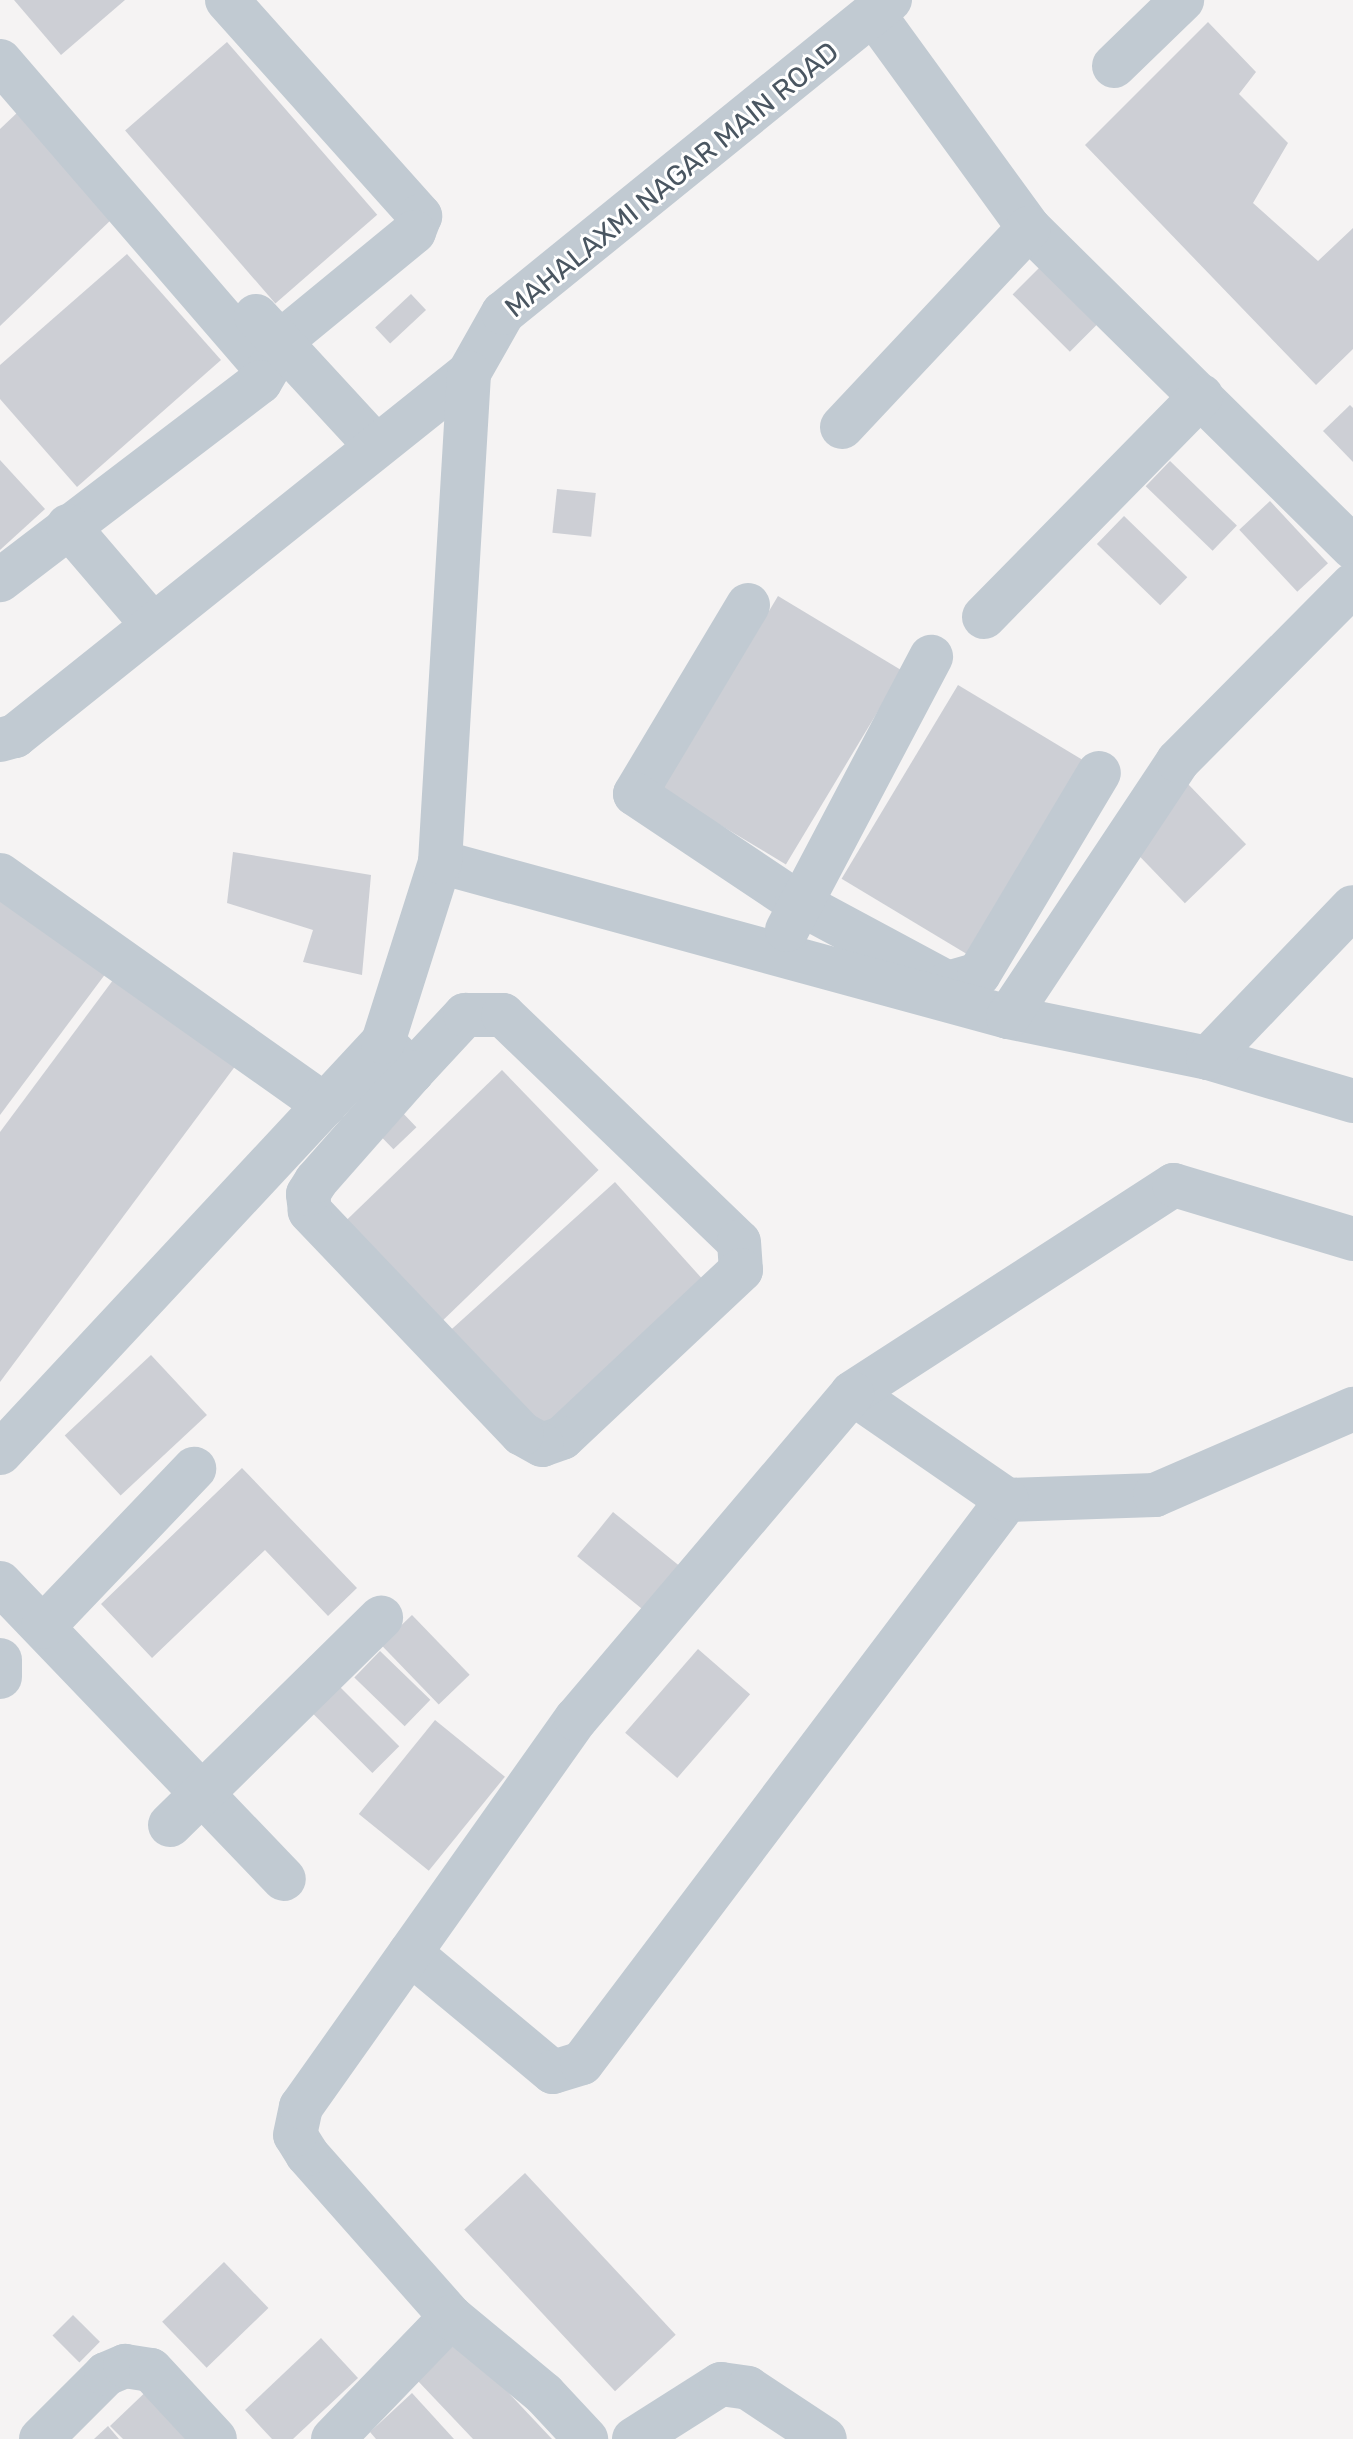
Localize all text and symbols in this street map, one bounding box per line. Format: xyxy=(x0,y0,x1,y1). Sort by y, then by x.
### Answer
street label: MAHALAXMI NAGAR MAIN ROAD xyxy=(499,35,845,325)

